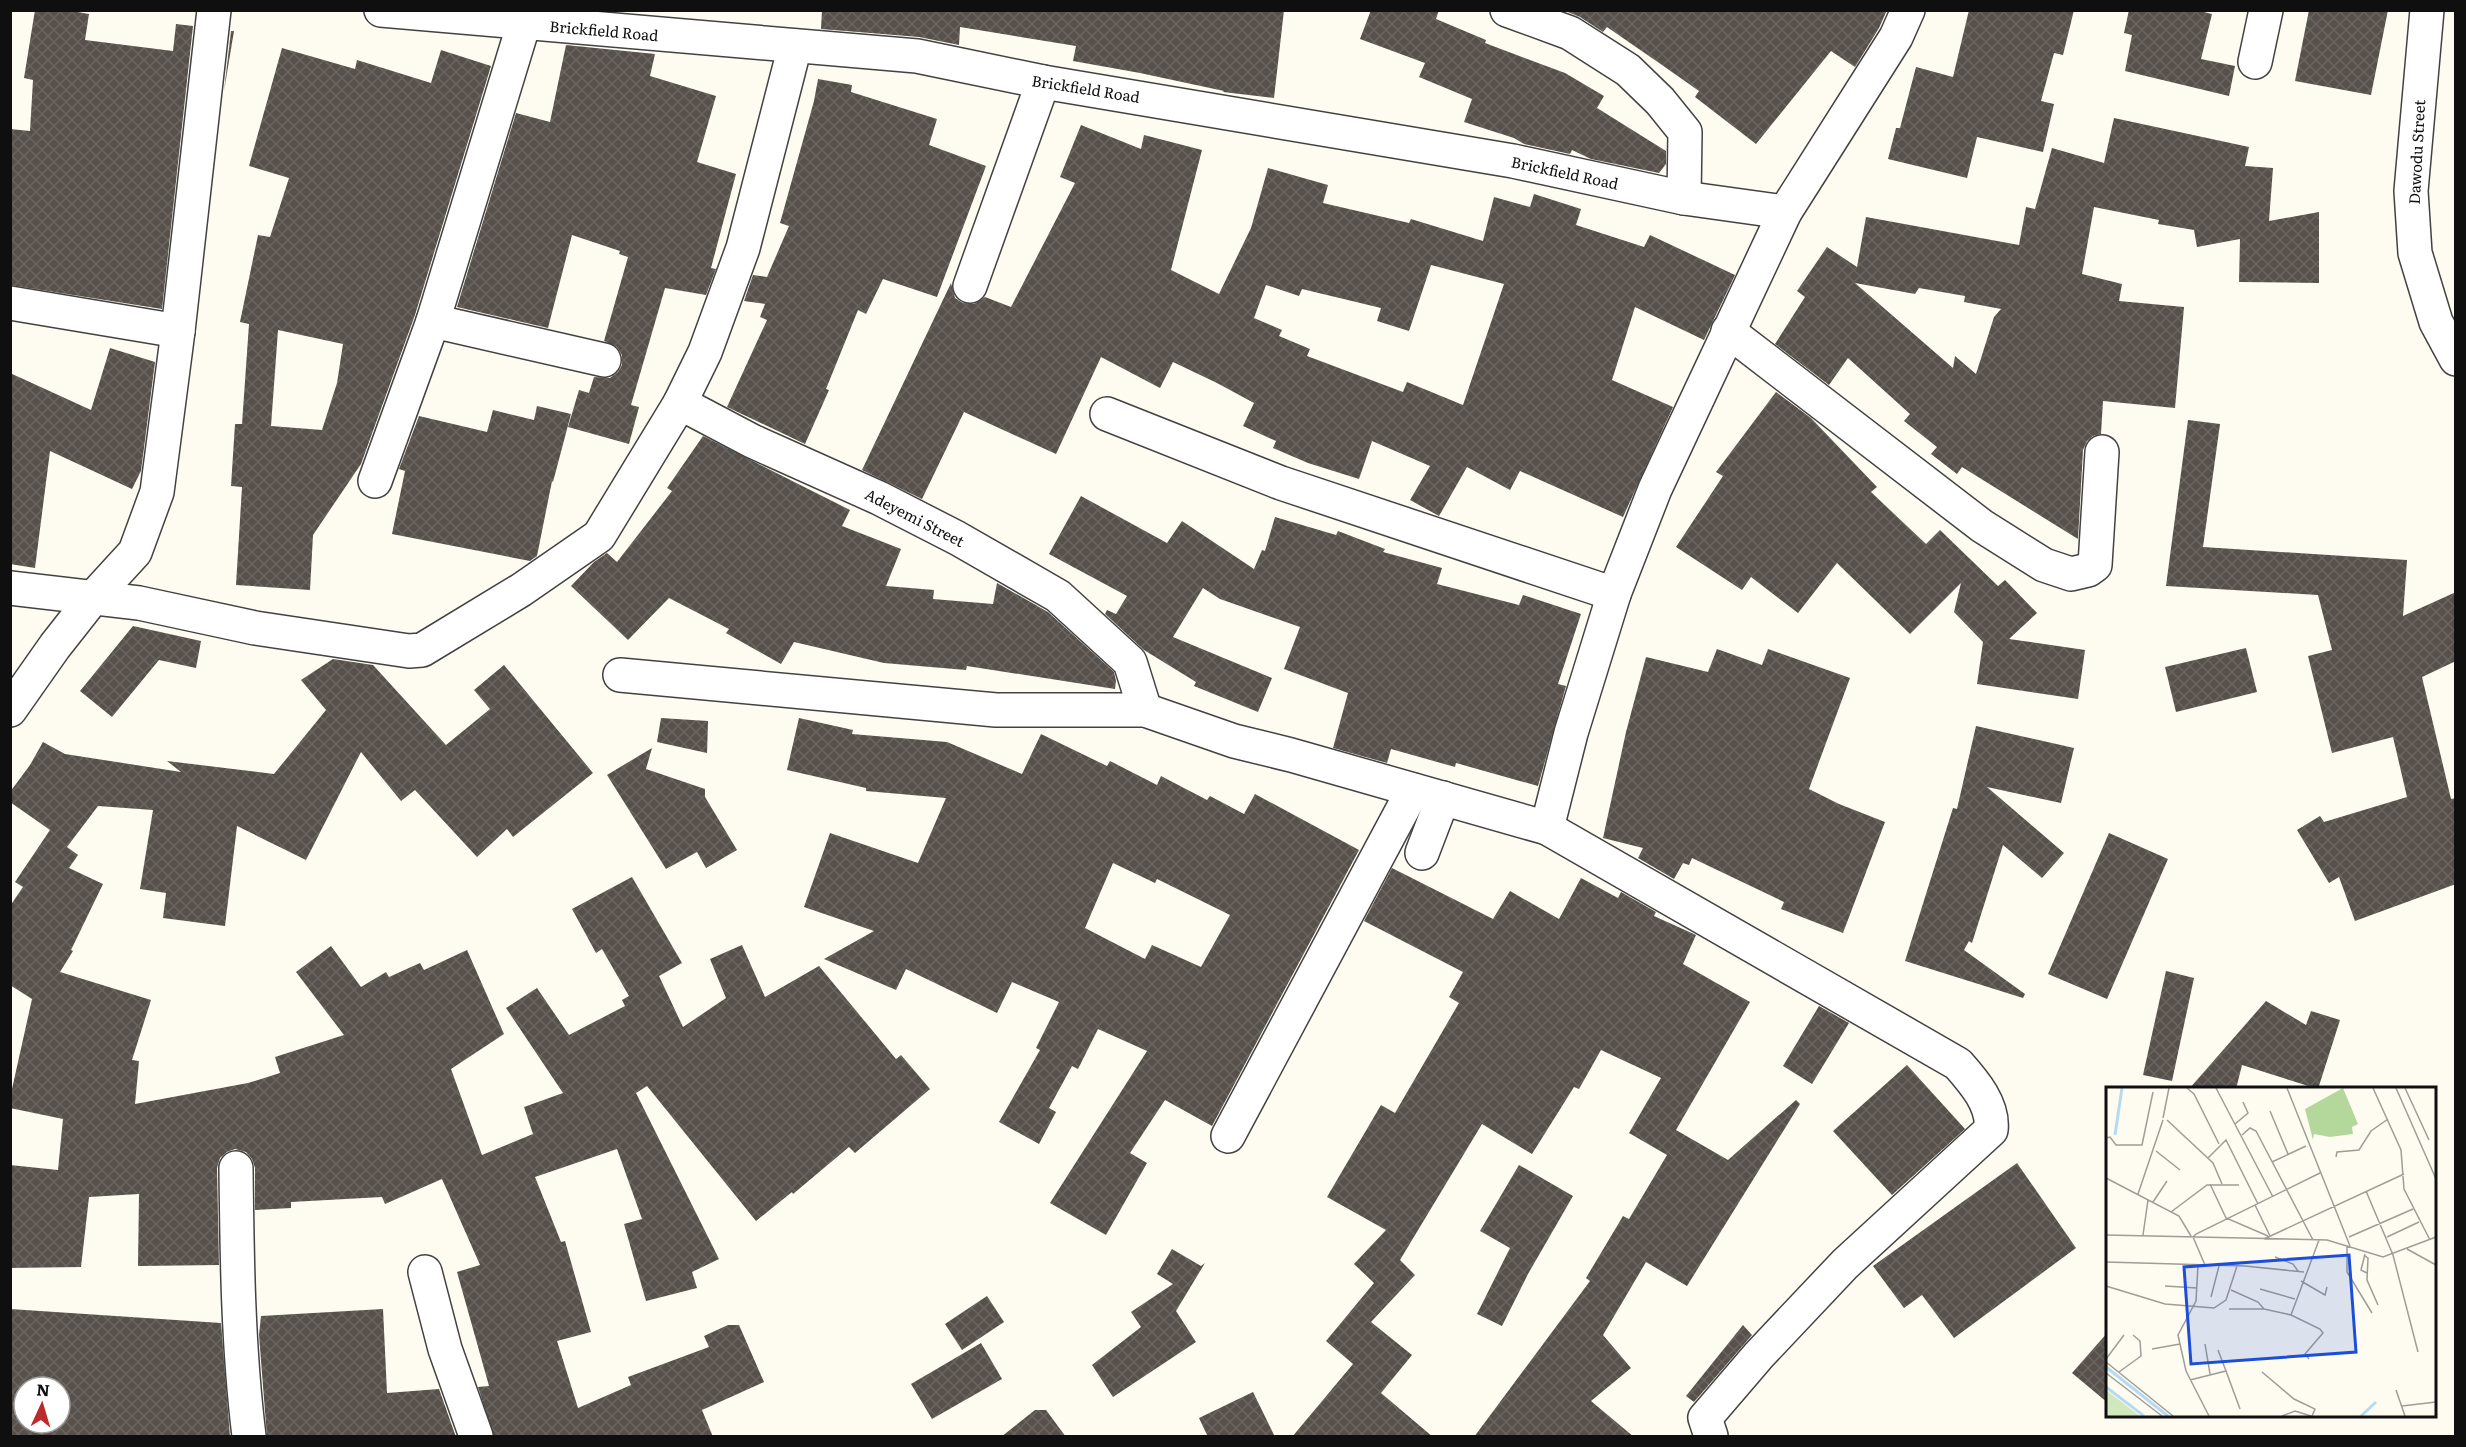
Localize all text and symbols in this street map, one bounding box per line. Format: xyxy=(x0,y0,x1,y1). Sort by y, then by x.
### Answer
street label: Brickfield Road xyxy=(549,14,659,46)
street label: Brickfield Road xyxy=(1030,68,1142,108)
street label: Dawodu Street xyxy=(2402,99,2430,205)
street label: Brickfield Road xyxy=(1509,149,1621,195)
street label: Adeyemi Street xyxy=(861,482,969,552)
inset map xyxy=(2106,1087,2436,1417)
north arrow xyxy=(12,1375,72,1435)
text: N xyxy=(36,1377,51,1401)

